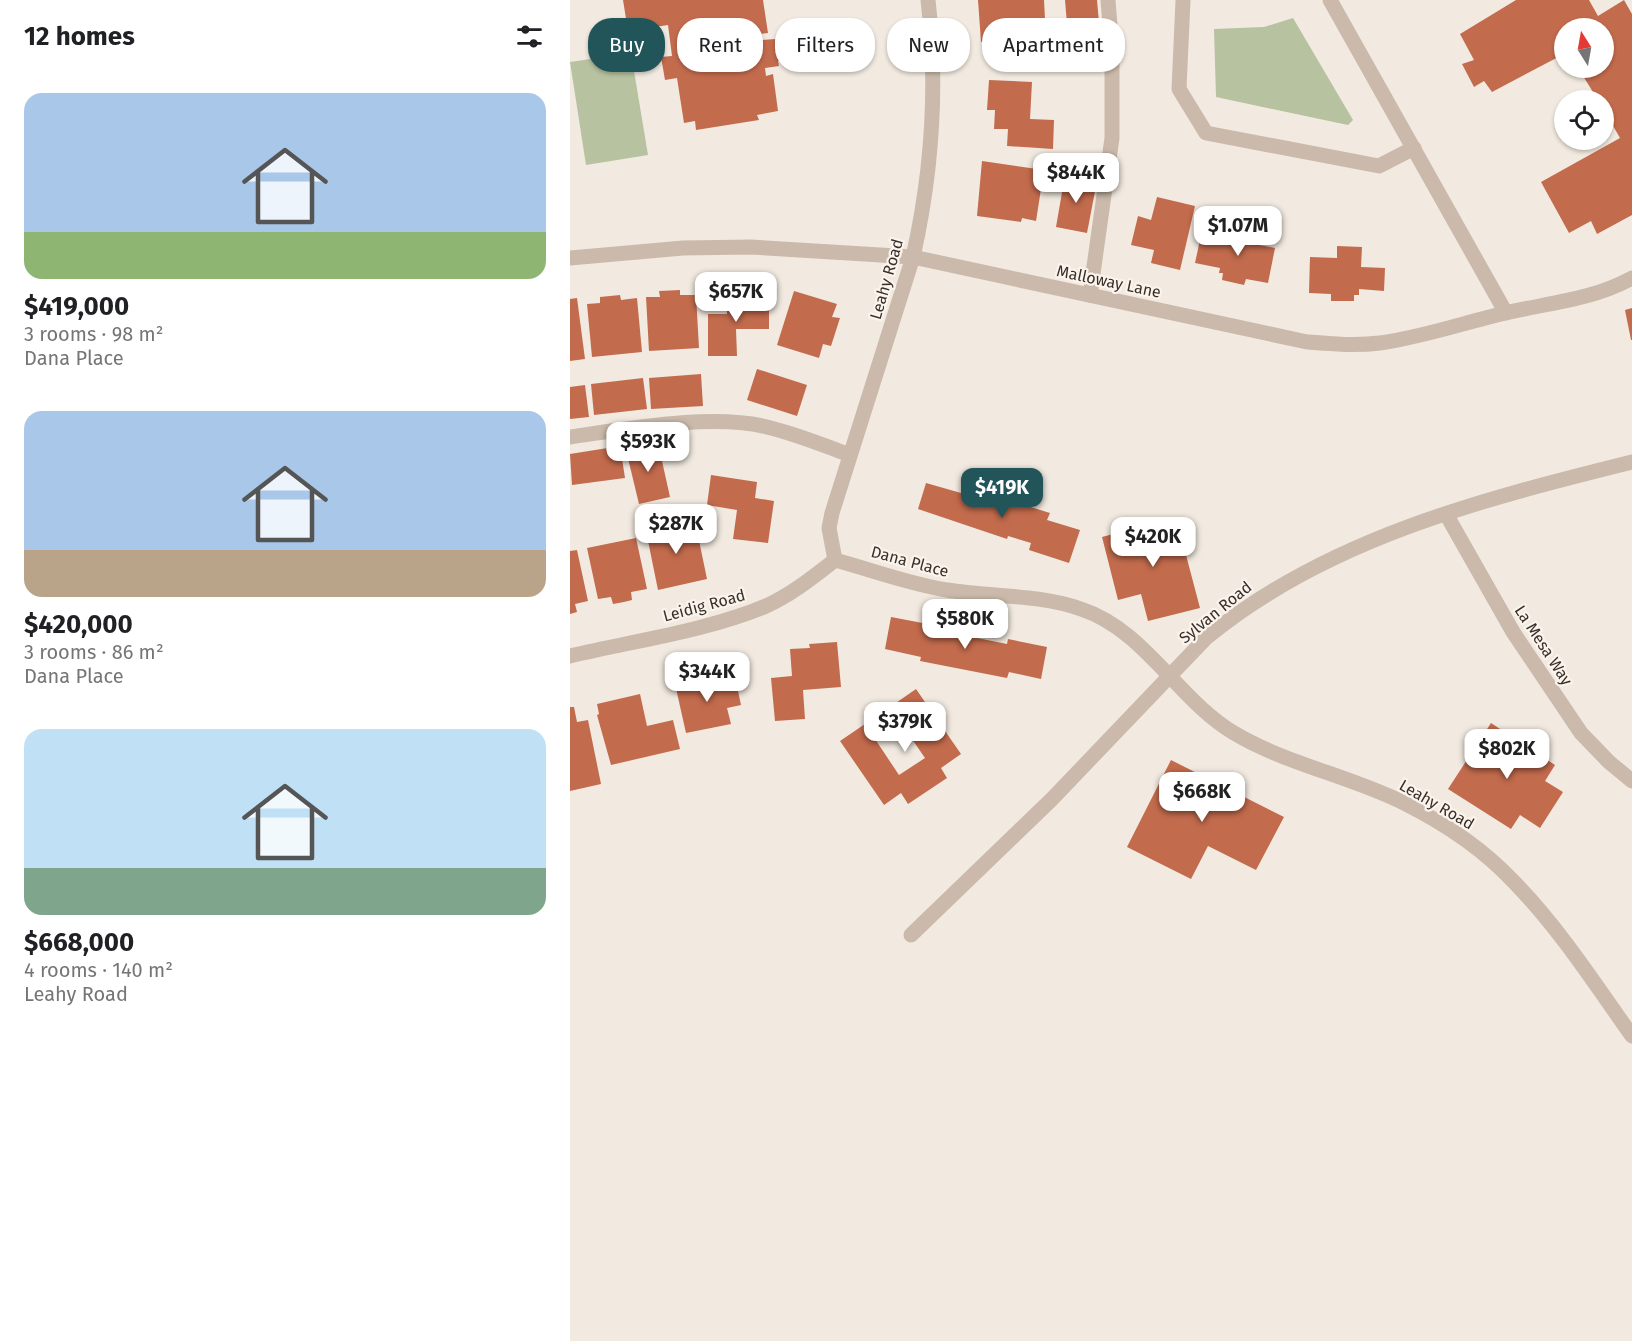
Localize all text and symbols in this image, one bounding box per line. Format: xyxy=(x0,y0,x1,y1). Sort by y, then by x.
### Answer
chip: Buy xyxy=(588,18,665,72)
chip: Rent xyxy=(677,18,763,72)
chip: Filters xyxy=(775,18,875,72)
chip: New xyxy=(887,18,970,72)
chip: Apartment xyxy=(982,18,1125,72)
north arrow xyxy=(1554,18,1614,78)
map controls xyxy=(1554,18,1614,150)
icon: filters xyxy=(513,20,546,53)
text: 12 homes xyxy=(24,21,135,52)
button: locate xyxy=(1554,90,1614,150)
icon: home xyxy=(231,132,339,240)
pin: $844K xyxy=(1034,153,1118,204)
text: $844K xyxy=(1047,160,1105,184)
pin: $1.07M xyxy=(1189,206,1287,257)
text: $1.07M xyxy=(1208,213,1268,237)
street label: Leahy Road xyxy=(866,237,907,322)
street label: Malloway Lane xyxy=(1055,261,1163,302)
pin: $657K xyxy=(694,272,778,323)
text: $657K xyxy=(709,279,763,303)
text: $419,000 xyxy=(24,291,129,322)
text: 3 rooms · 98 m² xyxy=(24,322,164,346)
text: Dana Place xyxy=(24,346,124,370)
pin: $593K xyxy=(606,422,690,473)
text: $593K xyxy=(620,429,676,453)
icon: home xyxy=(231,450,339,558)
pin: $419K xyxy=(960,468,1044,519)
text: $419K xyxy=(975,475,1029,499)
pin: $287K xyxy=(634,504,718,555)
text: $287K xyxy=(649,511,703,535)
pin: $420K xyxy=(1111,517,1195,568)
text: $420K xyxy=(1125,524,1181,548)
street label: Dana Place xyxy=(869,542,951,581)
street label: Sylvan Road xyxy=(1175,577,1255,647)
street label: Leidig Road xyxy=(661,585,747,626)
pin: $580K xyxy=(923,599,1007,650)
street label: La Mesa Way xyxy=(1511,602,1576,689)
text: $580K xyxy=(936,606,994,630)
text: $420,000 xyxy=(24,609,133,640)
text: 3 rooms · 86 m² xyxy=(24,640,164,664)
pin: $344K xyxy=(665,652,749,703)
text: $344K xyxy=(679,659,735,683)
text: Dana Place xyxy=(24,664,124,688)
pin: $379K xyxy=(863,702,947,753)
text: $379K xyxy=(878,709,932,733)
pin: $802K xyxy=(1465,729,1549,780)
text: $802K xyxy=(1478,736,1536,760)
icon: home xyxy=(231,768,339,876)
pin: $668K xyxy=(1160,772,1244,823)
street label: Leahy Road xyxy=(1396,775,1477,833)
text: $668K xyxy=(1173,779,1231,803)
text: $668,000 xyxy=(24,927,134,958)
text: 4 rooms · 140 m² xyxy=(24,958,173,982)
text: Leahy Road xyxy=(24,982,128,1006)

